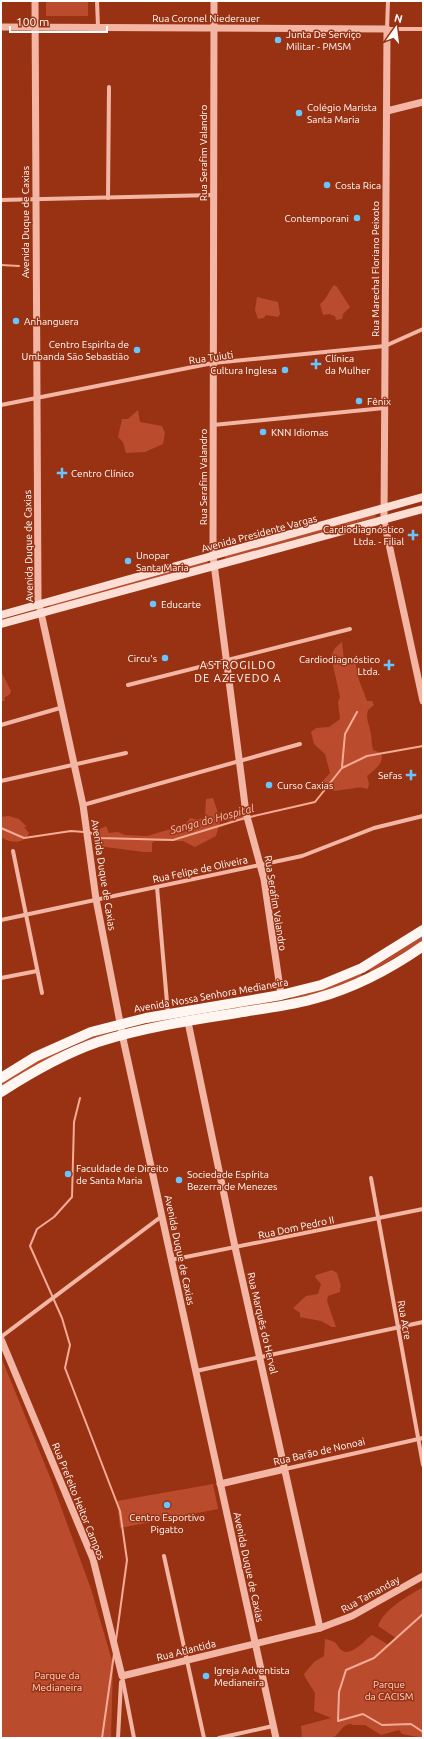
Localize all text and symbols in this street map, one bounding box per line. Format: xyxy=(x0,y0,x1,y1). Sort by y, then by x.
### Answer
scale bar xyxy=(10,8,107,34)
north arrow xyxy=(376,8,416,48)
text: N xyxy=(393,11,404,25)
street label: Rua Coronel Niederauer xyxy=(152,13,260,24)
text: 100 m xyxy=(16,15,49,28)
place label: Junta De Serviço Militar - PMSM xyxy=(286,29,361,52)
marker: Junta De Serviço Militar - PMSM xyxy=(273,35,283,45)
place label: Colégio Marista Santa Maria xyxy=(307,102,377,125)
street label: Rua Serafim Valandro xyxy=(198,105,209,201)
marker: Colégio Marista Santa Maria xyxy=(294,108,304,118)
street label: Avenida Duque de Caxias xyxy=(20,166,31,278)
marker: Costa Rica xyxy=(322,180,332,190)
place label: Costa Rica xyxy=(335,180,381,191)
street label: Rua Marechal Floriano Peixoto xyxy=(370,201,381,337)
place label: Contemporani xyxy=(285,213,349,224)
marker: Contemporani xyxy=(352,213,362,223)
marker: Anhanguera xyxy=(11,316,21,326)
place label: Anhanguera xyxy=(24,316,79,327)
place label: Centro Espiríta de Umbanda São Sebastião xyxy=(22,339,129,362)
marker: Centro Espiríta de Umbanda São Sebastião xyxy=(132,345,142,355)
street label: Rua Tuiuti xyxy=(188,349,234,366)
place label: Clínica da Mulher xyxy=(325,353,371,376)
marker: Clínica da Mulher xyxy=(310,358,322,370)
place label: Cultura Inglesa xyxy=(210,365,277,376)
marker: Cultura Inglesa xyxy=(280,365,290,375)
marker: Fênix xyxy=(354,396,364,406)
place label: Fênix xyxy=(367,396,391,407)
marker: KNN Idiomas xyxy=(258,427,268,437)
place label: KNN Idiomas xyxy=(271,427,328,438)
street label: Rua Serafim Valandro xyxy=(198,429,209,525)
marker: Centro Clínico xyxy=(56,467,68,479)
place label: Centro Clínico xyxy=(71,468,134,479)
street label: Avenida Duque de Caxias xyxy=(22,490,35,602)
street label: Avenida Presidente Vargas xyxy=(200,513,318,554)
place label: Cardiodiagnóstico Ltda. - Filial xyxy=(323,524,404,547)
marker: Cardiodiagnóstico Ltda. - Filial xyxy=(407,529,419,541)
place label: Unopar Santa Maria xyxy=(136,550,189,573)
marker: Unopar Santa Maria xyxy=(123,556,133,566)
marker: Educarte xyxy=(148,599,158,609)
place label: Educarte xyxy=(161,599,201,610)
place label: Circu's xyxy=(128,653,157,664)
marker: Circu's xyxy=(160,653,170,663)
place label: Cardiodiagnóstico Ltda. xyxy=(299,654,380,677)
district label: ASTROGILDO DE AZEVEDO A xyxy=(194,659,282,684)
marker: Cardiodiagnóstico Ltda. xyxy=(383,659,395,671)
marker: Sefas xyxy=(405,769,417,781)
place label: Sefas xyxy=(378,770,402,781)
marker: Curso Caxias xyxy=(264,780,274,790)
place label: Curso Caxias xyxy=(277,780,333,791)
water label: Sanga do Hospital xyxy=(168,802,255,836)
street label: Avenida Duque de Caxias xyxy=(89,819,118,931)
street label: Rua Felipe de Oliveira xyxy=(152,854,249,885)
street label: Rua Serafim Valandro xyxy=(263,855,289,952)
street label: Avenida Nossa Senhora Medianeira xyxy=(133,976,289,1015)
place label: Faculdade de Direito de Santa Maria xyxy=(76,1163,168,1186)
marker: Faculdade de Direito de Santa Maria xyxy=(63,1169,73,1179)
place label: Sociedade Espírita Bezerra de Menezes xyxy=(187,1169,277,1192)
marker: Sociedade Espírita Bezerra de Menezes xyxy=(174,1175,184,1185)
street label: Avenida Duque de Caxias xyxy=(162,1194,197,1306)
street label: Rua Dom Pedro II xyxy=(257,1214,335,1241)
street label: Rua Marquês do Herval xyxy=(245,1271,280,1375)
street label: Rua Acre xyxy=(396,1300,413,1341)
street label: Rua Barão de Nonoai xyxy=(272,1436,366,1467)
street label: Rua Prefeito Heitor Campos xyxy=(50,1441,107,1561)
marker: Centro Esportivo Pigatto xyxy=(162,1500,172,1510)
street label: Avenida Duque de Caxias xyxy=(231,1511,266,1623)
place label: Centro Esportivo Pigatto xyxy=(129,1512,205,1535)
street label: Rua Tamanday xyxy=(339,1574,401,1615)
street label: Rua Atlantida xyxy=(155,1638,217,1663)
place label: Igreja Adventista Medianeira xyxy=(214,1665,290,1688)
park label: Parque da Medianeira xyxy=(32,1670,82,1693)
marker: Igreja Adventista Medianeira xyxy=(201,1671,211,1681)
park label: Parque da CACISM xyxy=(365,1679,413,1702)

